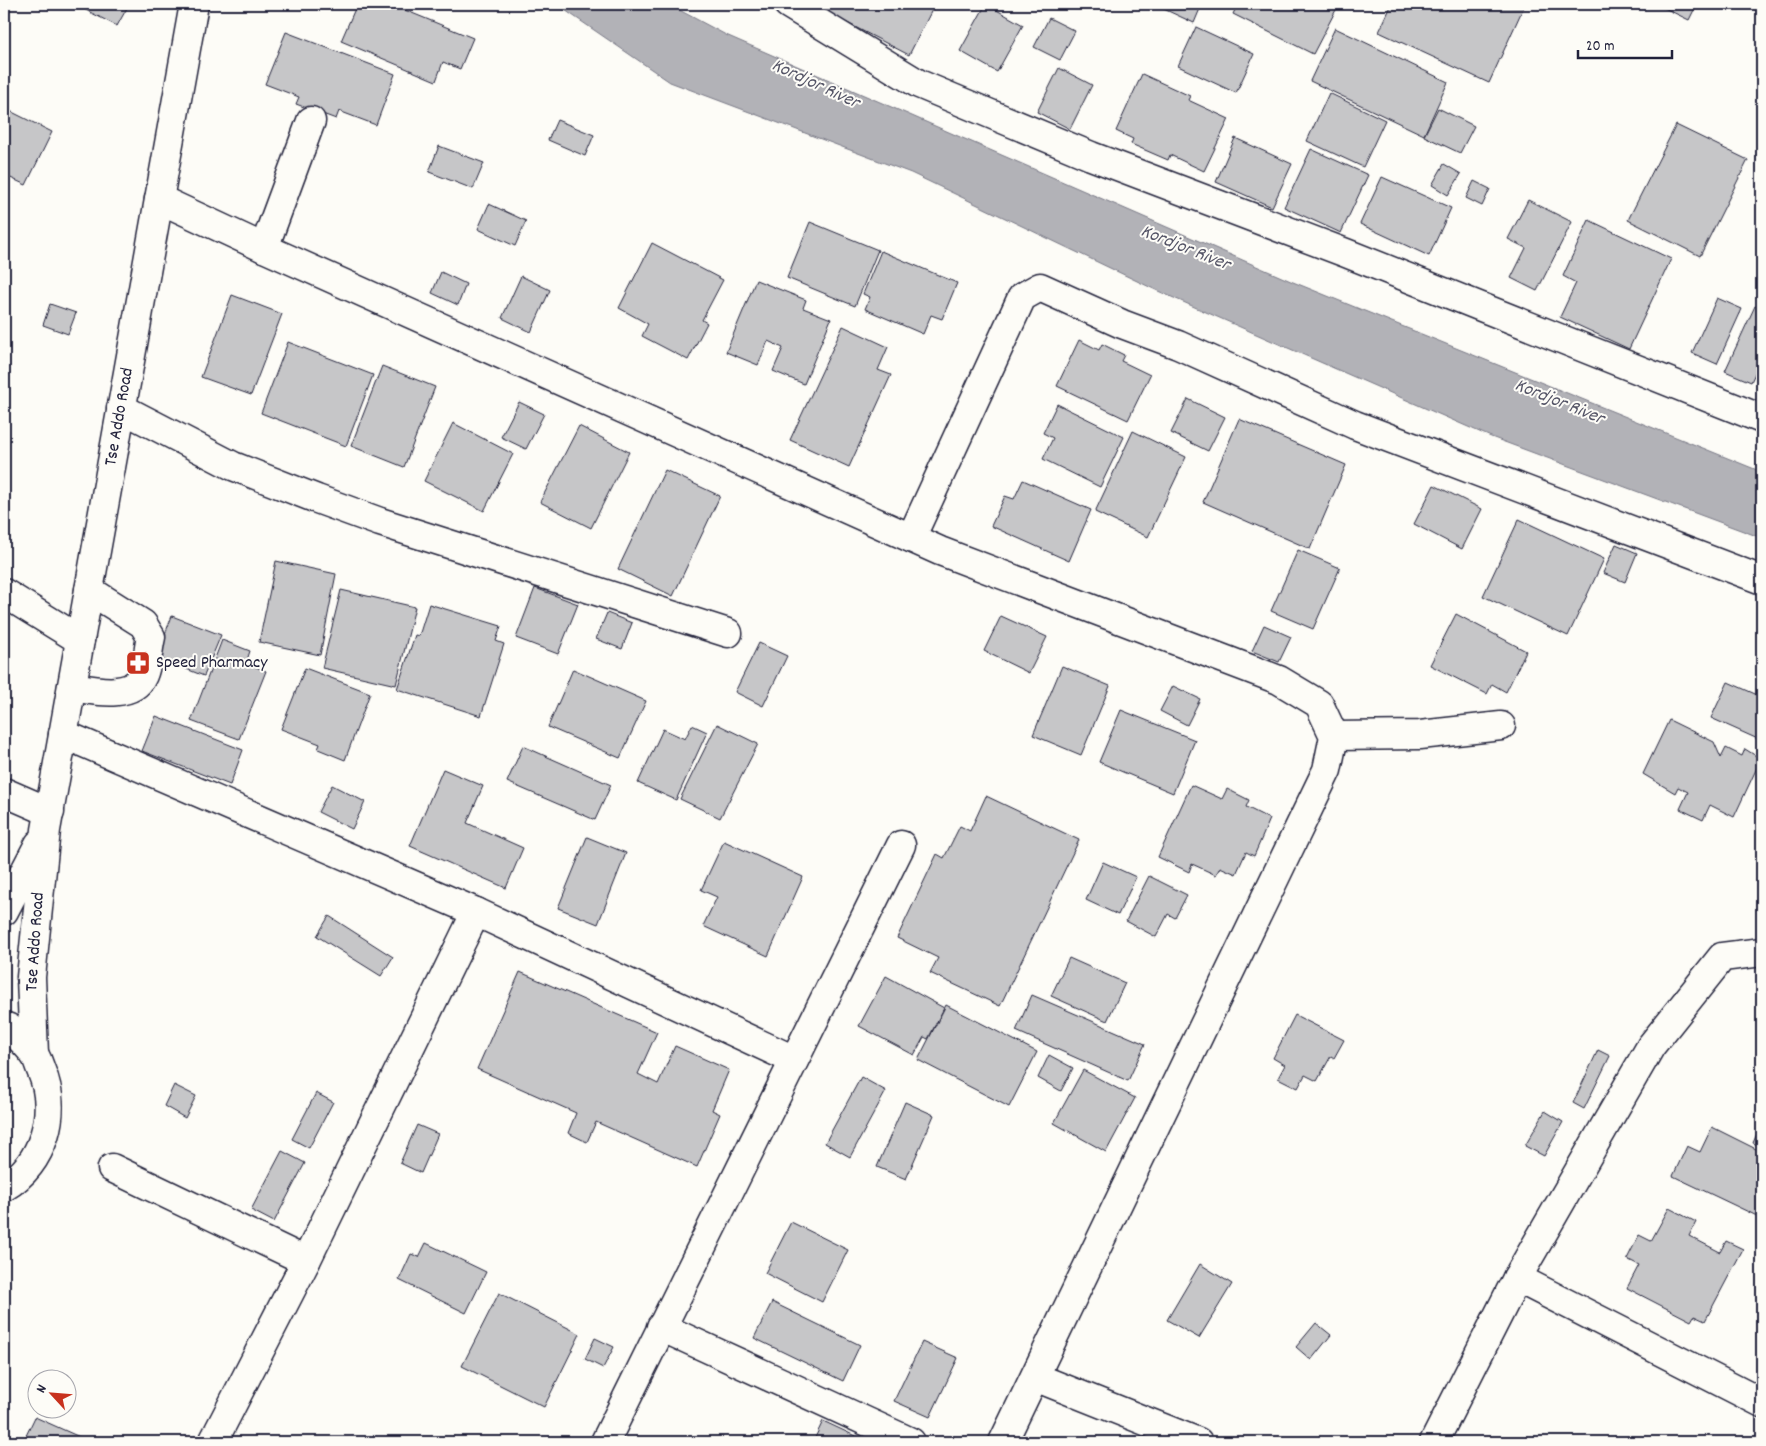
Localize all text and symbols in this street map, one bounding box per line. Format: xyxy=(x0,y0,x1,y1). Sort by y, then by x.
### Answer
scale bar xyxy=(1578,28,1672,60)
text: 20 m xyxy=(1586,36,1614,58)
water label: Kordjor River xyxy=(767,53,865,118)
water label: Kordjor River xyxy=(1136,219,1235,280)
street label: Tse Addo Road xyxy=(99,366,141,468)
water label: Kordjor River xyxy=(1510,373,1609,434)
pharmacy icon: Speed Pharmacy xyxy=(125,650,151,676)
place label: Speed Pharmacy xyxy=(156,651,268,676)
street label: Tse Addo Road xyxy=(20,892,52,992)
north arrow xyxy=(28,1368,78,1418)
text: N xyxy=(32,1382,53,1397)

